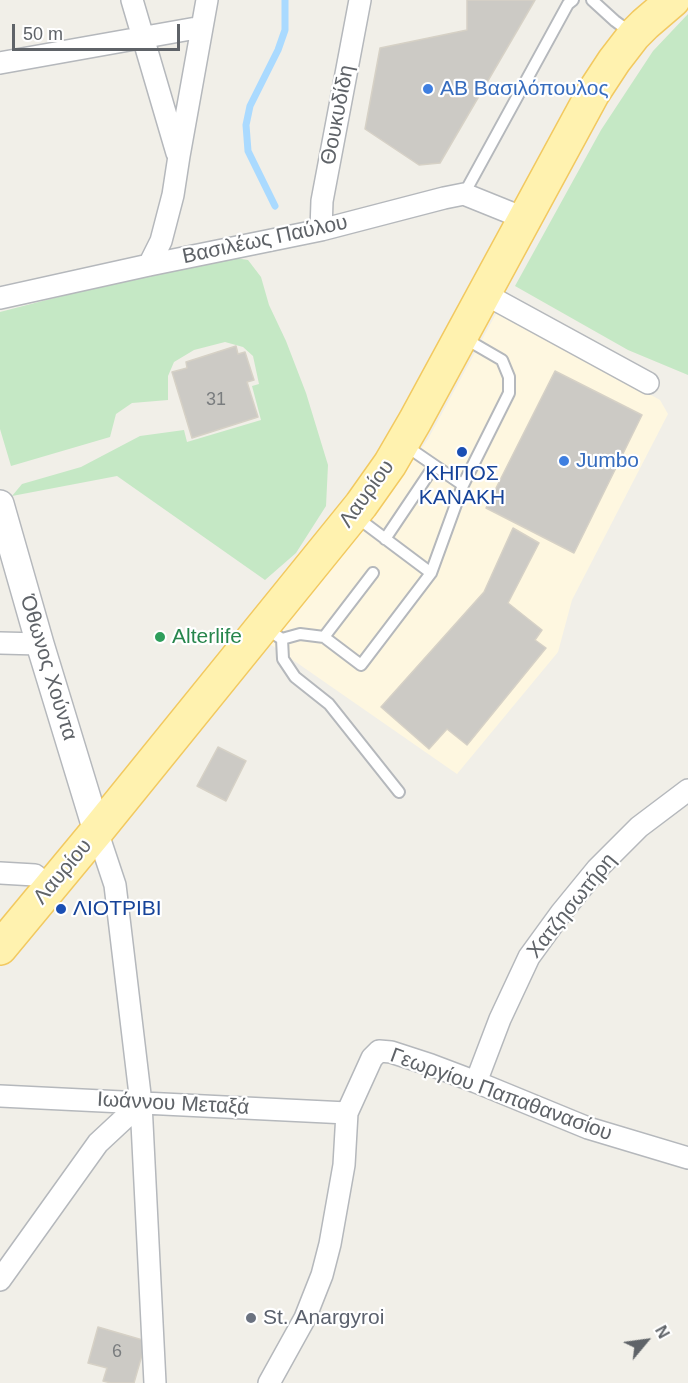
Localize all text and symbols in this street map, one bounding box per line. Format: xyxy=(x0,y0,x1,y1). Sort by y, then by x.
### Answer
scale bar xyxy=(15,12,183,50)
text: 50 m xyxy=(23,24,63,44)
street label: Θουκυδίδη xyxy=(316,63,360,167)
place label: ΑΒ Βασιλόπουλος xyxy=(440,76,609,102)
marker: ΑΒ Βασιλόπουλος xyxy=(421,82,435,96)
street label: Βασιλέως Παύλου xyxy=(180,210,350,270)
house number: 31 xyxy=(206,389,226,411)
marker: ΚΗΠΟΣ ΚΑΝΑΚΗ xyxy=(455,445,469,459)
place label: Jumbo xyxy=(576,448,639,474)
marker: Jumbo xyxy=(557,454,571,468)
street label: Λαυρίου xyxy=(334,455,400,533)
place label: ΚΗΠΟΣ ΚΑΝΑΚΗ xyxy=(419,461,505,511)
street label: Όθωνος Χούντα xyxy=(14,592,82,744)
place label: Alterlife xyxy=(172,624,242,650)
marker: Alterlife xyxy=(153,630,167,644)
street label: Λαυρίου xyxy=(28,834,98,910)
street label: Χατζησωτήρη xyxy=(522,849,622,963)
place label: ΛΙΟΤΡΙΒΙ xyxy=(73,896,162,922)
marker: ΛΙΟΤΡΙΒΙ xyxy=(54,902,68,916)
street label: Γεωργίου Παπαθανασίου xyxy=(387,1043,615,1147)
street label: Ιωάννου Μεταξά xyxy=(96,1087,250,1121)
place label: St. Anargyroi xyxy=(263,1305,384,1331)
marker: St. Anargyroi xyxy=(244,1311,258,1325)
north arrow xyxy=(616,1311,676,1371)
text: N xyxy=(652,1323,672,1341)
house number: 6 xyxy=(112,1341,122,1363)

